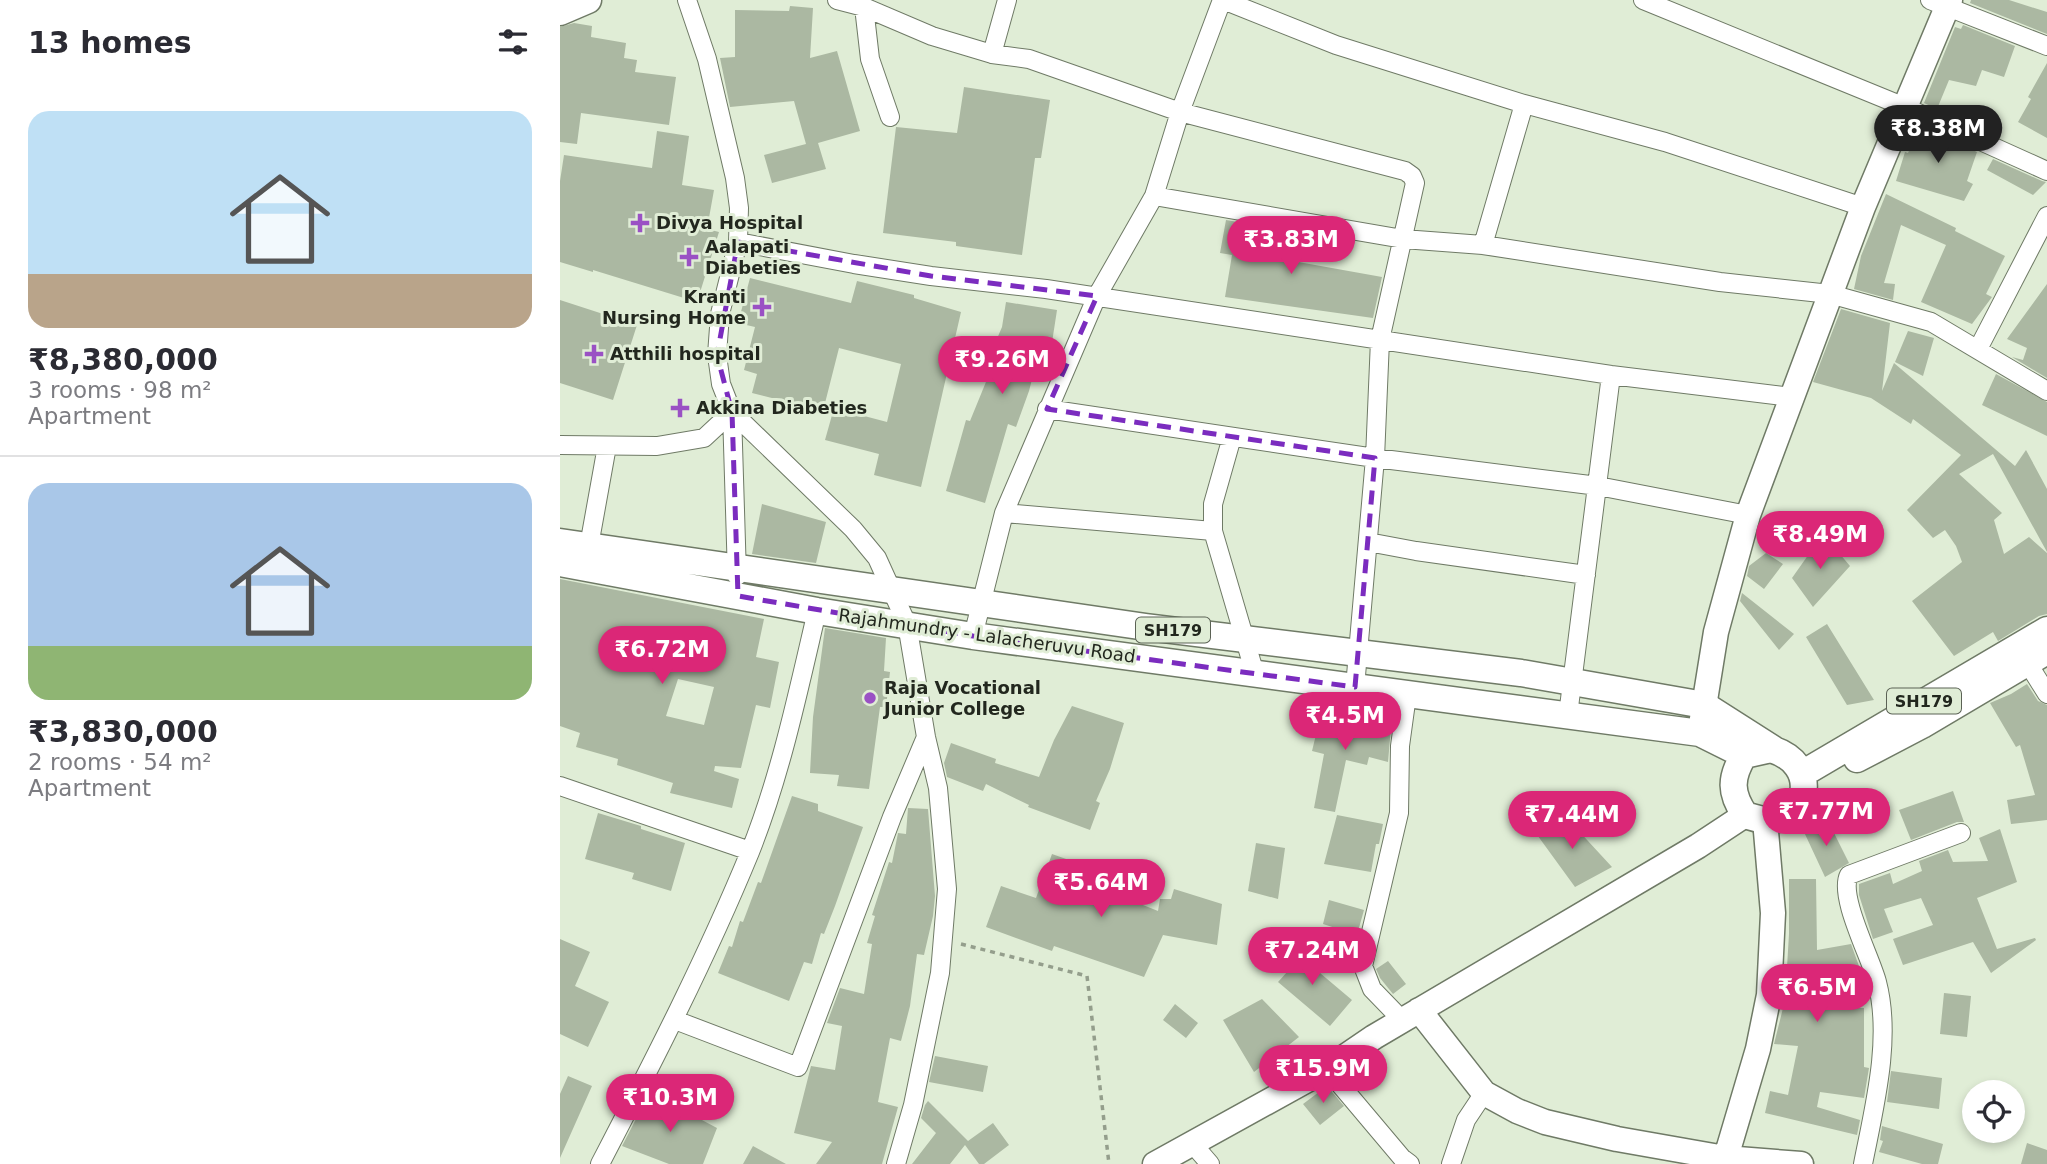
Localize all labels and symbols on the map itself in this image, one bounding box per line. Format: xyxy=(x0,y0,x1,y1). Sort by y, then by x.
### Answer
pin: ₹8.38M xyxy=(1881,106,1995,165)
place label: Divya Hospital xyxy=(656,212,803,233)
marker: Divya Hospital xyxy=(630,213,650,233)
pin: ₹3.83M xyxy=(1234,216,1348,276)
place label: Aalapati Diabeties xyxy=(705,236,801,278)
marker: Aalapati Diabeties xyxy=(679,247,699,267)
place label: Kranti Nursing Home xyxy=(602,286,746,328)
marker: Kranti Nursing Home xyxy=(752,297,772,317)
pin: ₹9.26M xyxy=(945,336,1059,396)
place label: Atthili hospital xyxy=(610,343,761,364)
marker: Atthili hospital xyxy=(584,344,604,364)
place label: Akkina Diabeties xyxy=(696,397,867,418)
marker: Akkina Diabeties xyxy=(670,398,690,418)
pin: ₹8.49M xyxy=(1763,512,1877,571)
street label: Rajahmundry - Lalacheruvu Road xyxy=(837,604,1137,667)
road number: SH179 xyxy=(1136,618,1210,642)
pin: ₹6.72M xyxy=(605,626,719,686)
place label: Raja Vocational Junior College xyxy=(882,677,1041,719)
road number: SH179 xyxy=(1887,688,1961,714)
marker: Raja Vocational Junior College xyxy=(862,690,878,706)
pin: ₹4.5M xyxy=(1296,692,1394,752)
pin: ₹7.77M xyxy=(1769,788,1883,848)
pin: ₹7.44M xyxy=(1515,792,1629,851)
pin: ₹5.64M xyxy=(1044,860,1158,919)
pin: ₹7.24M xyxy=(1255,928,1369,987)
pin: ₹6.5M xyxy=(1768,964,1866,1024)
pin: ₹15.9M xyxy=(1266,1046,1380,1105)
pin: ₹10.3M xyxy=(613,1074,727,1134)

